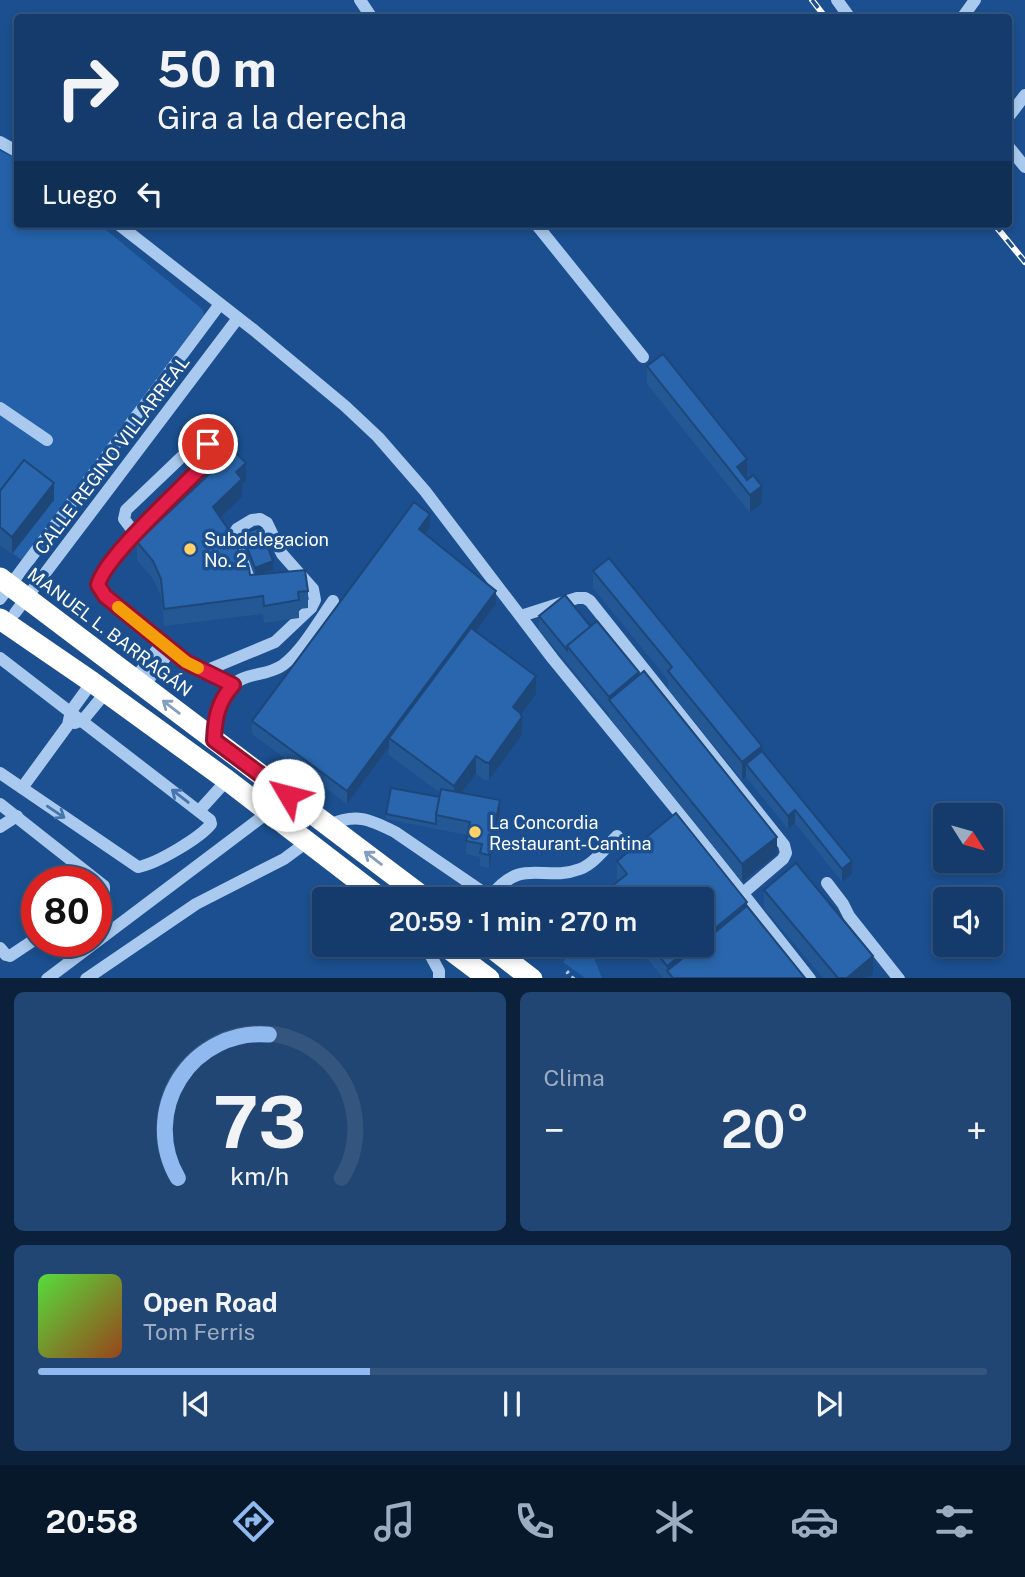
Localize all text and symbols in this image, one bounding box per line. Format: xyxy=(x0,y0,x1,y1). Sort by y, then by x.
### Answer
text: 50 m xyxy=(157,40,277,98)
icon: right xyxy=(42,42,133,133)
text: Gira a la derecha xyxy=(157,99,407,136)
icon: left xyxy=(131,175,169,213)
text: Luego xyxy=(42,179,117,210)
street label: CALLE REGINO VILLARREAL xyxy=(30,352,194,558)
pin xyxy=(178,414,238,474)
icon: arrive xyxy=(189,425,227,463)
place label: Subdelegacion No. 2 xyxy=(204,529,329,571)
marker: Subdelegacion No. 2 xyxy=(182,541,198,557)
street label: MANUEL L. BARRAGÁN xyxy=(24,562,197,701)
one-way arrow xyxy=(162,700,181,715)
position arrow xyxy=(251,758,325,832)
one-way arrow xyxy=(171,788,190,803)
north arrow xyxy=(933,803,1003,873)
map controls xyxy=(933,803,1003,957)
one-way arrow xyxy=(46,805,65,819)
place label: La Concordia Restaurant-Cantina xyxy=(489,812,652,854)
marker: La Concordia Restaurant-Cantina xyxy=(467,824,483,840)
one-way arrow xyxy=(364,851,382,866)
speed limit sign: 80 xyxy=(21,866,112,957)
button: sound xyxy=(933,887,1003,957)
text: 20:59 · 1 min · 270 m xyxy=(389,906,637,937)
text: Clima xyxy=(544,1064,605,1091)
text: 73 xyxy=(213,1079,306,1164)
text: 20° xyxy=(721,1099,810,1160)
text: − xyxy=(544,1108,565,1153)
text: + xyxy=(966,1108,987,1153)
text: km/h xyxy=(230,1160,289,1190)
text: Open Road xyxy=(143,1287,278,1318)
text: Tom Ferris xyxy=(143,1318,255,1345)
icon: previous xyxy=(177,1385,215,1423)
icon: pause xyxy=(493,1385,531,1423)
icon: next xyxy=(810,1385,848,1423)
icon: directions xyxy=(229,1497,278,1546)
icon: music xyxy=(370,1497,419,1546)
icon: phone xyxy=(510,1497,559,1546)
icon: climate xyxy=(650,1497,699,1546)
icon: car xyxy=(790,1497,839,1546)
icon: filters xyxy=(930,1497,979,1546)
text: 20:58 xyxy=(46,1503,138,1540)

